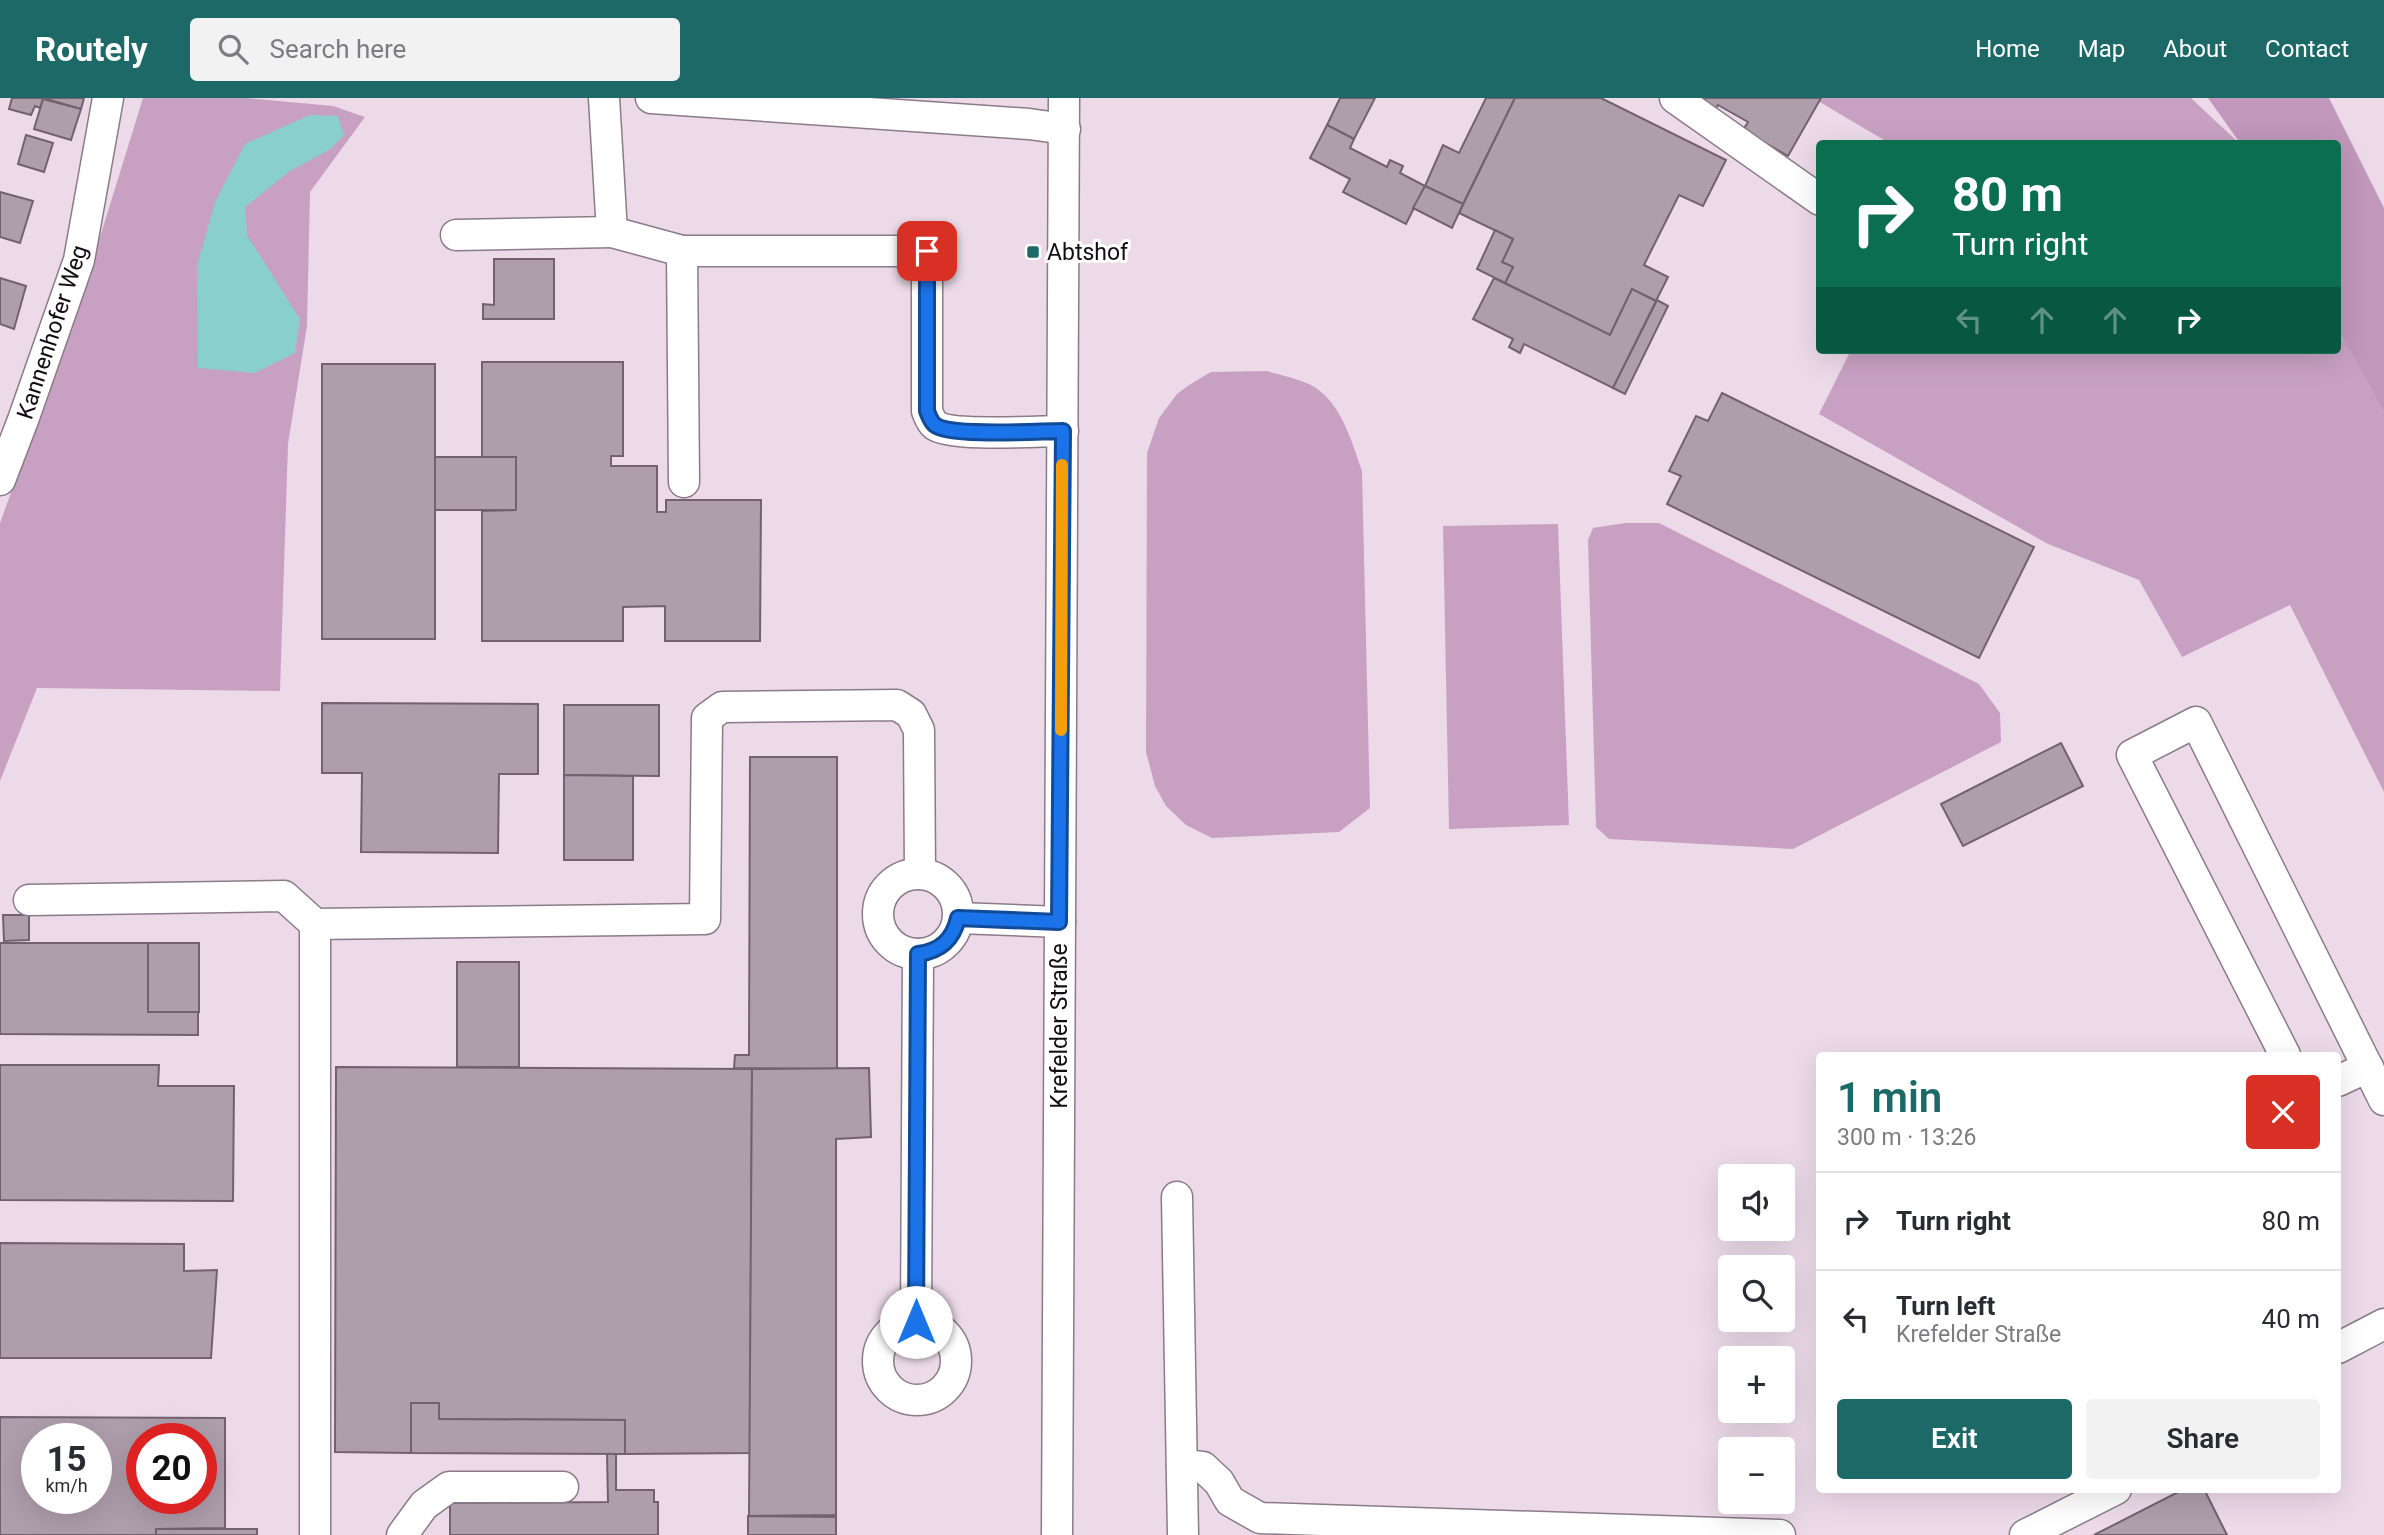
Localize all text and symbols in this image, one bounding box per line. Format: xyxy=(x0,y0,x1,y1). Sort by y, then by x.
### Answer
search box xyxy=(190,18,680,81)
text: Routely xyxy=(35,30,148,69)
icon: search xyxy=(214,30,252,68)
text: Search here xyxy=(270,34,406,64)
text: Home xyxy=(1975,35,2040,63)
text: Map xyxy=(2078,35,2125,63)
text: About xyxy=(2163,35,2227,63)
text: Contact xyxy=(2265,35,2349,63)
text: 80 m xyxy=(1952,166,2063,223)
icon: right xyxy=(1837,168,1928,259)
pin xyxy=(897,221,957,281)
text: Turn right xyxy=(1952,225,2088,263)
icon: arrive xyxy=(908,232,946,270)
place label: Abtshof xyxy=(1047,239,1129,266)
street label: Kannenhofer Weg xyxy=(12,242,93,423)
marker: Abtshof xyxy=(1025,244,1041,260)
icon: left xyxy=(1950,301,1988,339)
icon: ahead xyxy=(2023,301,2061,339)
icon: ahead xyxy=(2096,301,2134,339)
icon: right xyxy=(2169,301,2207,339)
street label: Krefelder Straße xyxy=(1046,943,1073,1109)
text: 1 min xyxy=(1837,1073,1942,1122)
button: close xyxy=(2246,1075,2320,1149)
text: 300 m · 13:26 xyxy=(1837,1124,1976,1151)
map controls xyxy=(1718,1164,1795,1514)
button: sound xyxy=(1718,1164,1795,1241)
icon: right xyxy=(1837,1202,1875,1240)
text: Turn right xyxy=(1896,1206,2011,1236)
text: 80 m xyxy=(2262,1206,2320,1236)
button: search xyxy=(1718,1255,1795,1332)
position arrow xyxy=(879,1285,953,1359)
text: Turn left xyxy=(1896,1291,1995,1321)
icon: left xyxy=(1837,1300,1875,1338)
text: 40 m xyxy=(2262,1304,2320,1334)
text: Krefelder Straße xyxy=(1896,1321,2061,1348)
button: + xyxy=(1718,1346,1795,1423)
button: Exit xyxy=(1837,1399,2072,1479)
button: Share xyxy=(2086,1399,2320,1479)
speed limit sign: 20 xyxy=(126,1423,217,1514)
button: − xyxy=(1718,1437,1795,1514)
text: 15 xyxy=(46,1439,87,1480)
text: km/h xyxy=(45,1475,88,1496)

